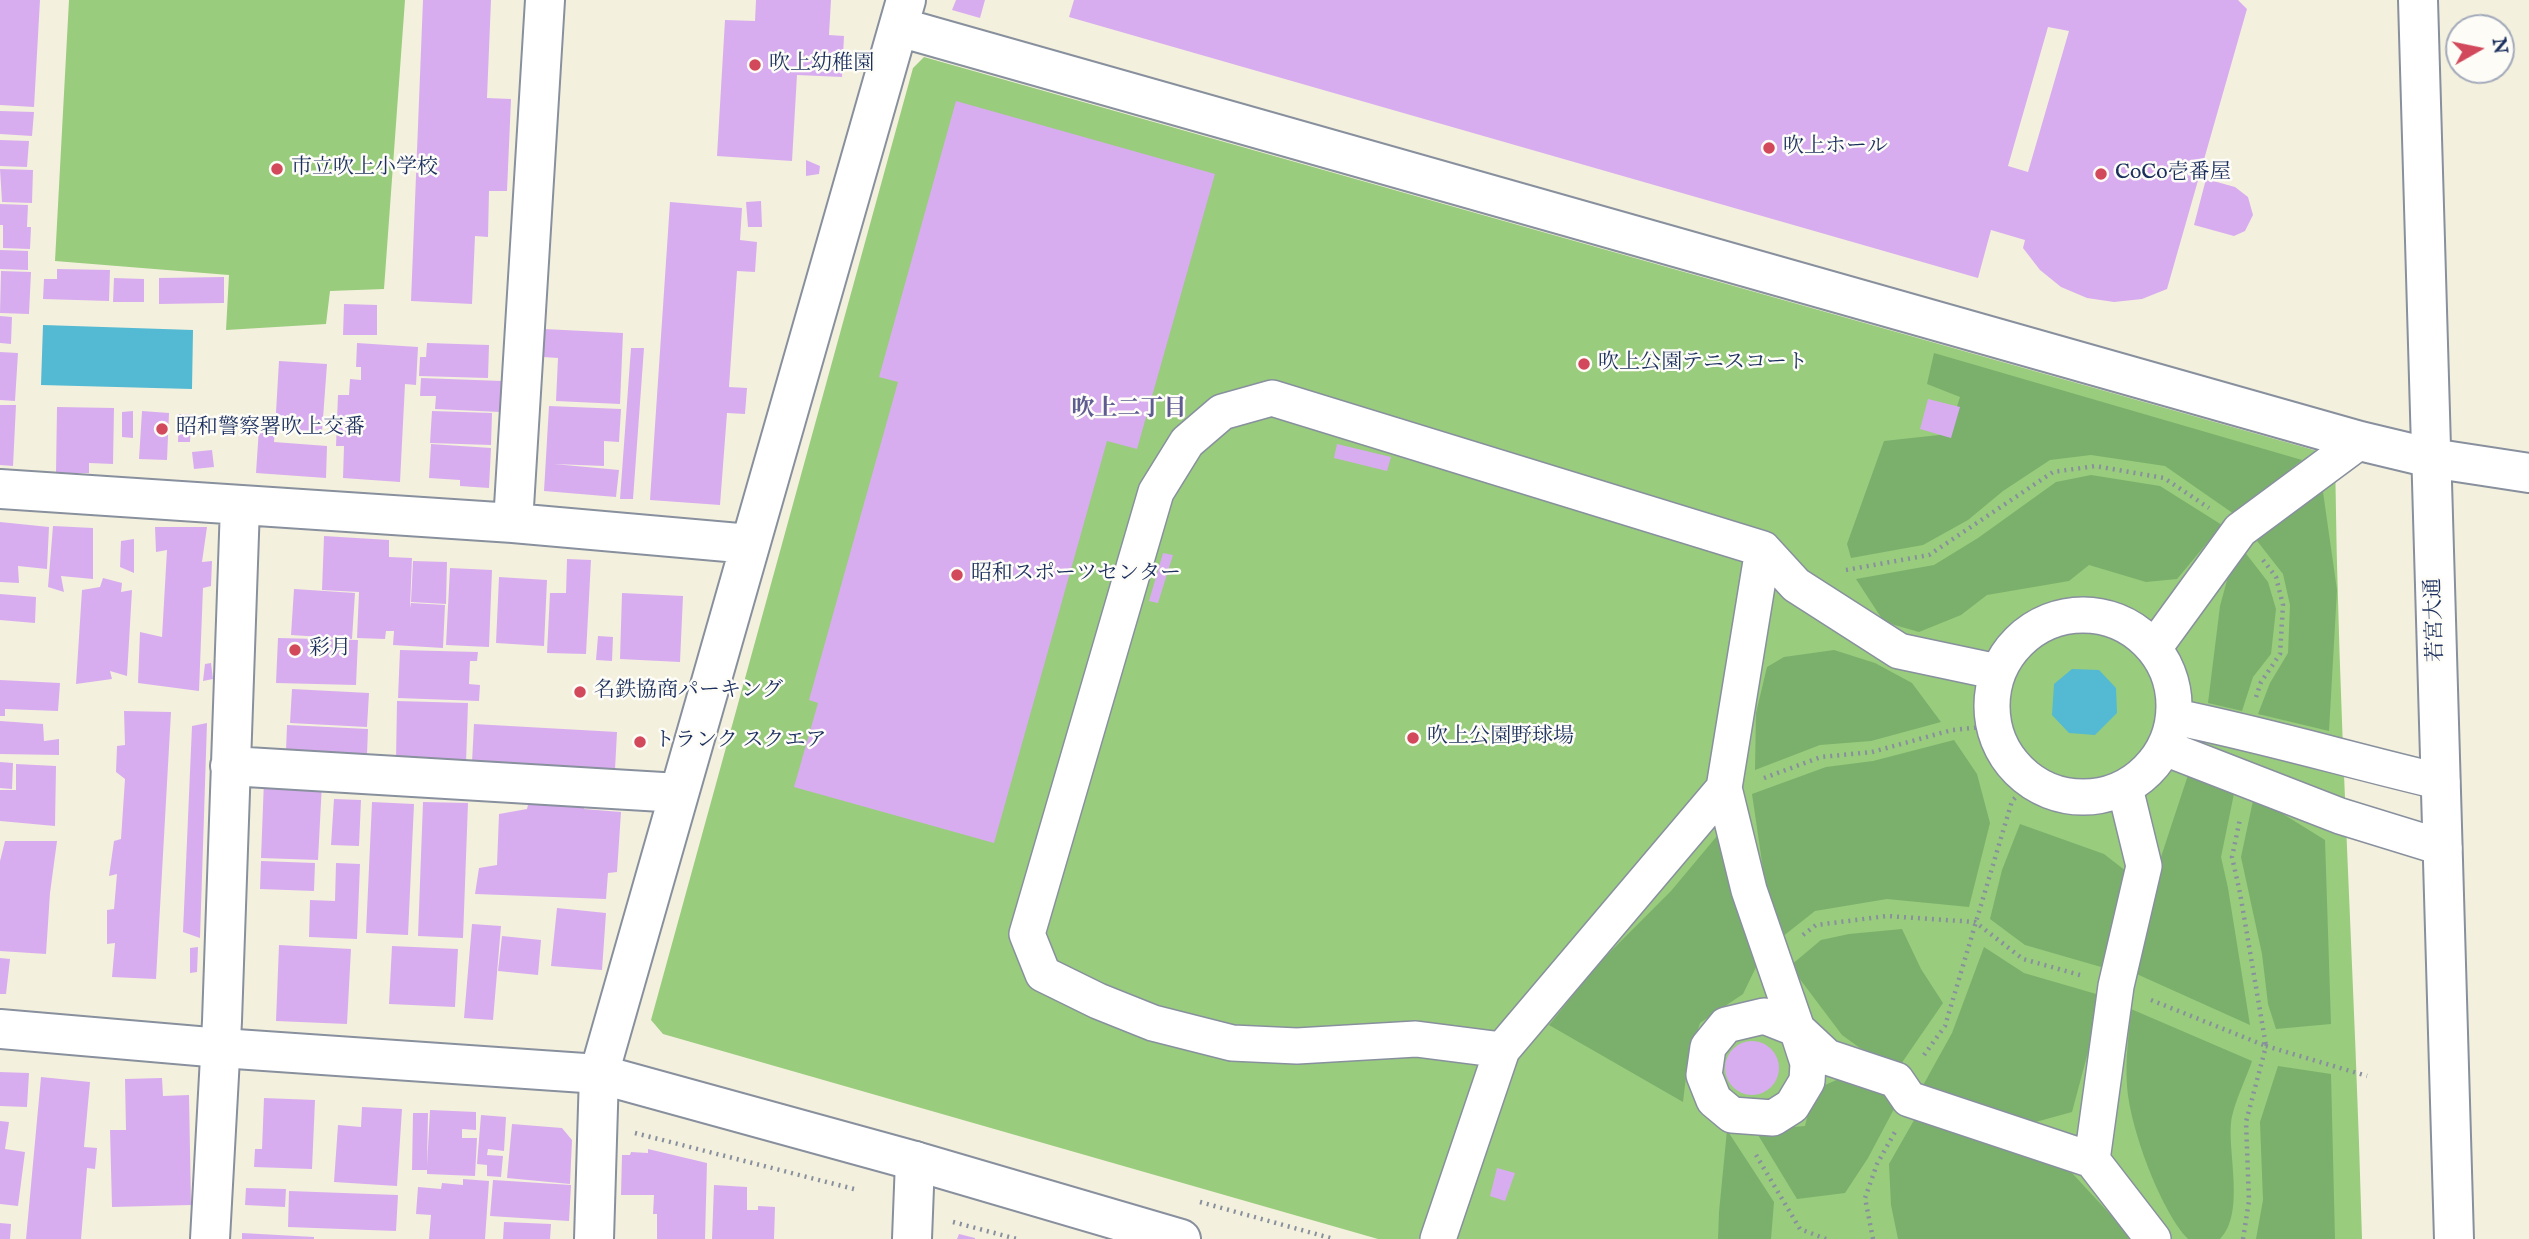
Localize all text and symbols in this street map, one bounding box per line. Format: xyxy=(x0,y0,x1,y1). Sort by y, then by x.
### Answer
north arrow xyxy=(2445,14,2515,84)
text: N xyxy=(2486,36,2512,56)
place label: 吹上幼稚園 xyxy=(769,52,874,78)
marker: 吹上幼稚園 xyxy=(747,57,763,73)
place label: 吹上ホール xyxy=(1783,135,1888,161)
marker: 吹上ホール xyxy=(1761,140,1777,156)
place label: 市立吹上小学校 xyxy=(291,156,438,182)
marker: 市立吹上小学校 xyxy=(269,161,285,177)
place label: CoCo壱番屋 xyxy=(2115,161,2231,187)
marker: CoCo壱番屋 xyxy=(2093,166,2109,182)
place label: 吹上公園テニスコート xyxy=(1598,351,1808,377)
marker: 吹上公園テニスコート xyxy=(1576,356,1592,372)
district label: 吹上二丁目 xyxy=(1072,396,1186,424)
place label: 昭和警察署吹上交番 xyxy=(176,416,365,442)
marker: 昭和警察署吹上交番 xyxy=(154,421,170,437)
place label: 昭和スポーツセンター xyxy=(971,562,1181,588)
marker: 昭和スポーツセンター xyxy=(949,567,965,583)
street label: 若宮大通 xyxy=(2422,578,2450,662)
place label: 彩月 xyxy=(309,637,351,663)
marker: 彩月 xyxy=(287,642,303,658)
place label: 名鉄協商パーキング xyxy=(594,679,783,705)
marker: 名鉄協商パーキング xyxy=(572,684,588,700)
place label: 吹上公園野球場 xyxy=(1427,725,1574,751)
place label: トランク スクエア xyxy=(654,729,827,755)
marker: 吹上公園野球場 xyxy=(1405,730,1421,746)
marker: トランク スクエア xyxy=(632,734,648,750)

